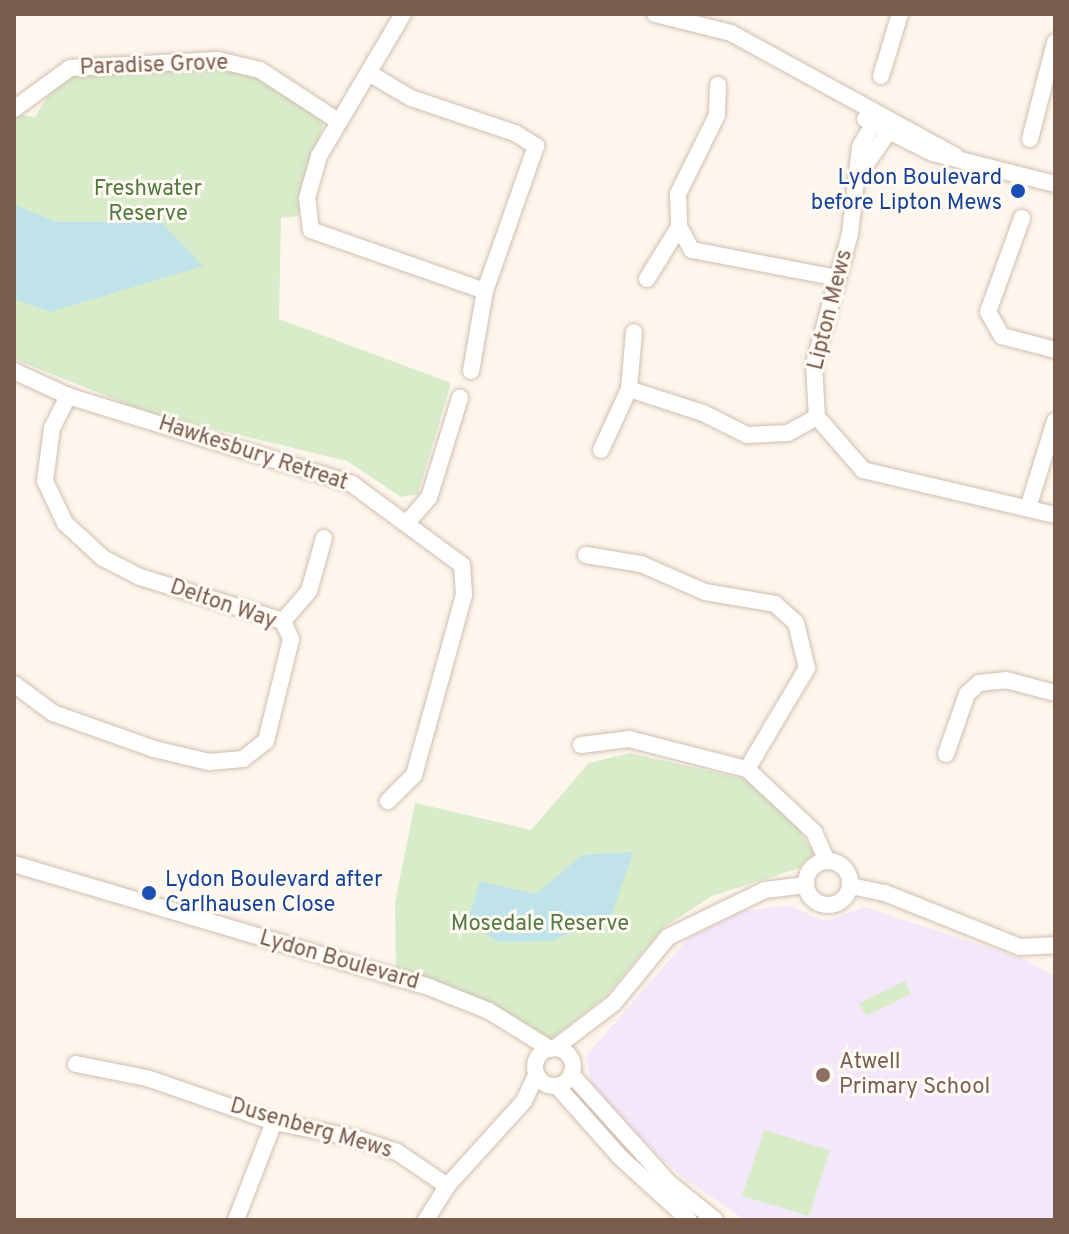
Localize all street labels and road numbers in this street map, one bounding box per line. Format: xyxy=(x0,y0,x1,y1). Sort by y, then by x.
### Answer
street label: Paradise Grove xyxy=(79,50,229,82)
street label: Lipton Mews xyxy=(803,247,859,373)
street label: Hawkesbury Retreat xyxy=(155,411,351,497)
street label: Delton Way xyxy=(166,574,280,636)
street label: Lydon Boulevard xyxy=(256,926,422,996)
street label: Dusenberg Mews xyxy=(227,1093,395,1165)

